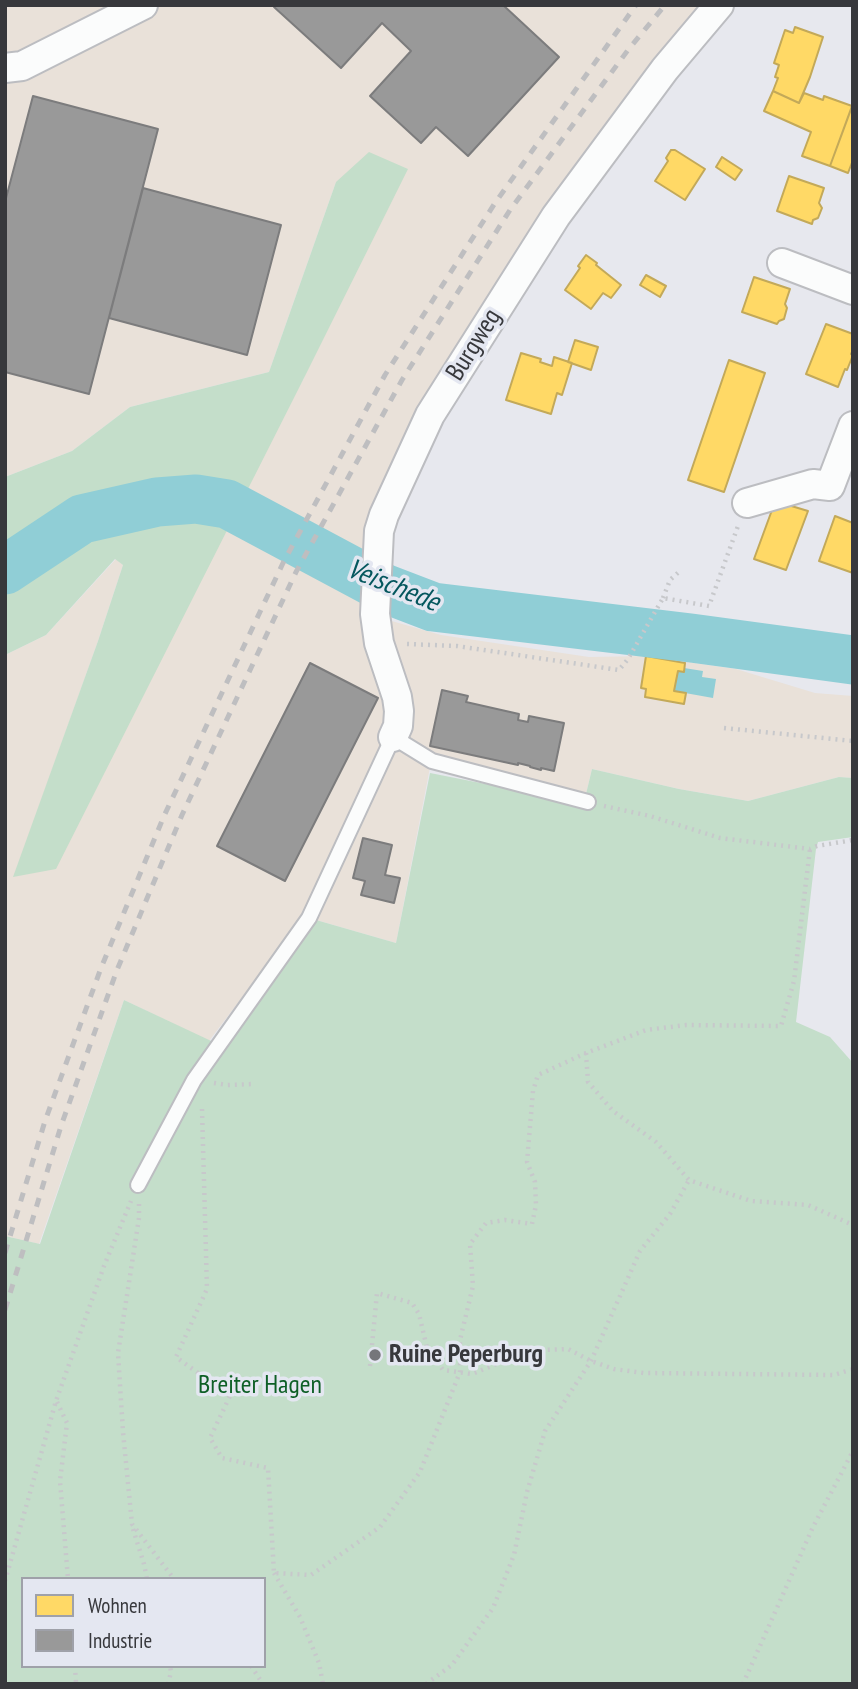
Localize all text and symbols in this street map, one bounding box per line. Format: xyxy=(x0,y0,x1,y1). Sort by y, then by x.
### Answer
street label: Burgweg xyxy=(440,303,508,387)
water label: Veischede xyxy=(342,552,444,620)
place label: Ruine Peperburg xyxy=(389,1339,543,1371)
marker: Ruine Peperburg xyxy=(367,1347,383,1363)
park label: Breiter Hagen xyxy=(198,1370,322,1402)
legend xyxy=(21,1577,266,1668)
text: Wohnen xyxy=(88,1592,147,1619)
text: Industrie xyxy=(88,1627,152,1654)

